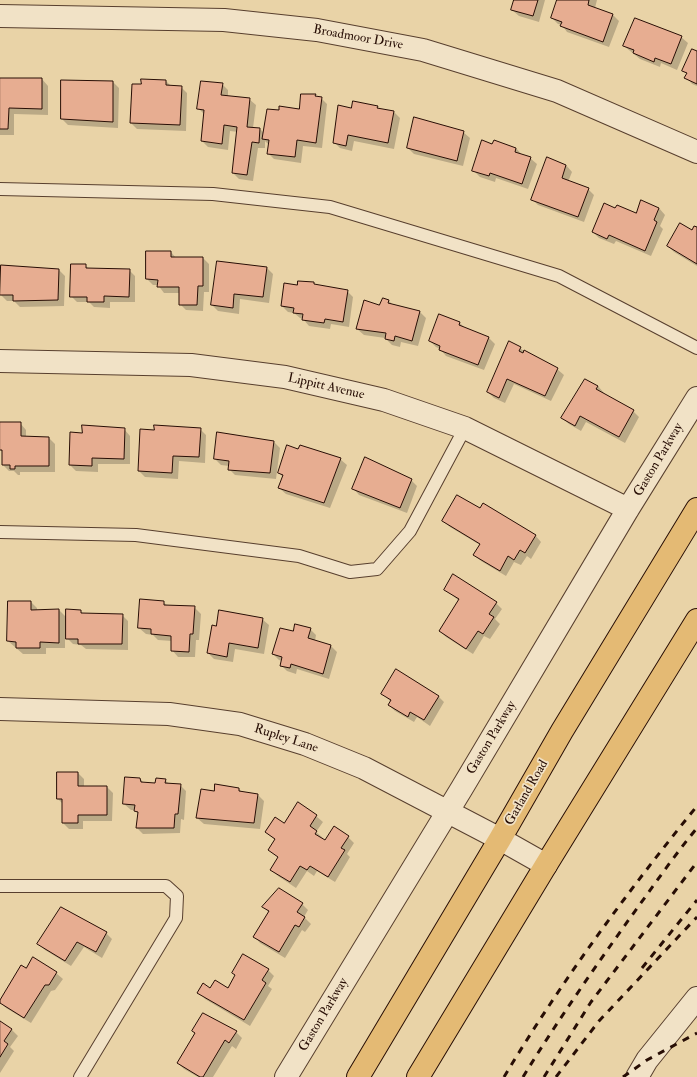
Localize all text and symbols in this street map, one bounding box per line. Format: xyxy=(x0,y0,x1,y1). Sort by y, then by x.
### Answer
street label: Broadmoor Drive xyxy=(312,22,404,54)
street label: Lippitt Avenue xyxy=(286,371,366,403)
street label: Gaston Parkway xyxy=(631,420,687,500)
street label: Gaston Parkway xyxy=(464,698,520,778)
street label: Rupley Lane xyxy=(252,721,320,757)
street label: Garland Road xyxy=(502,758,552,828)
street label: Gaston Parkway xyxy=(296,975,352,1055)

